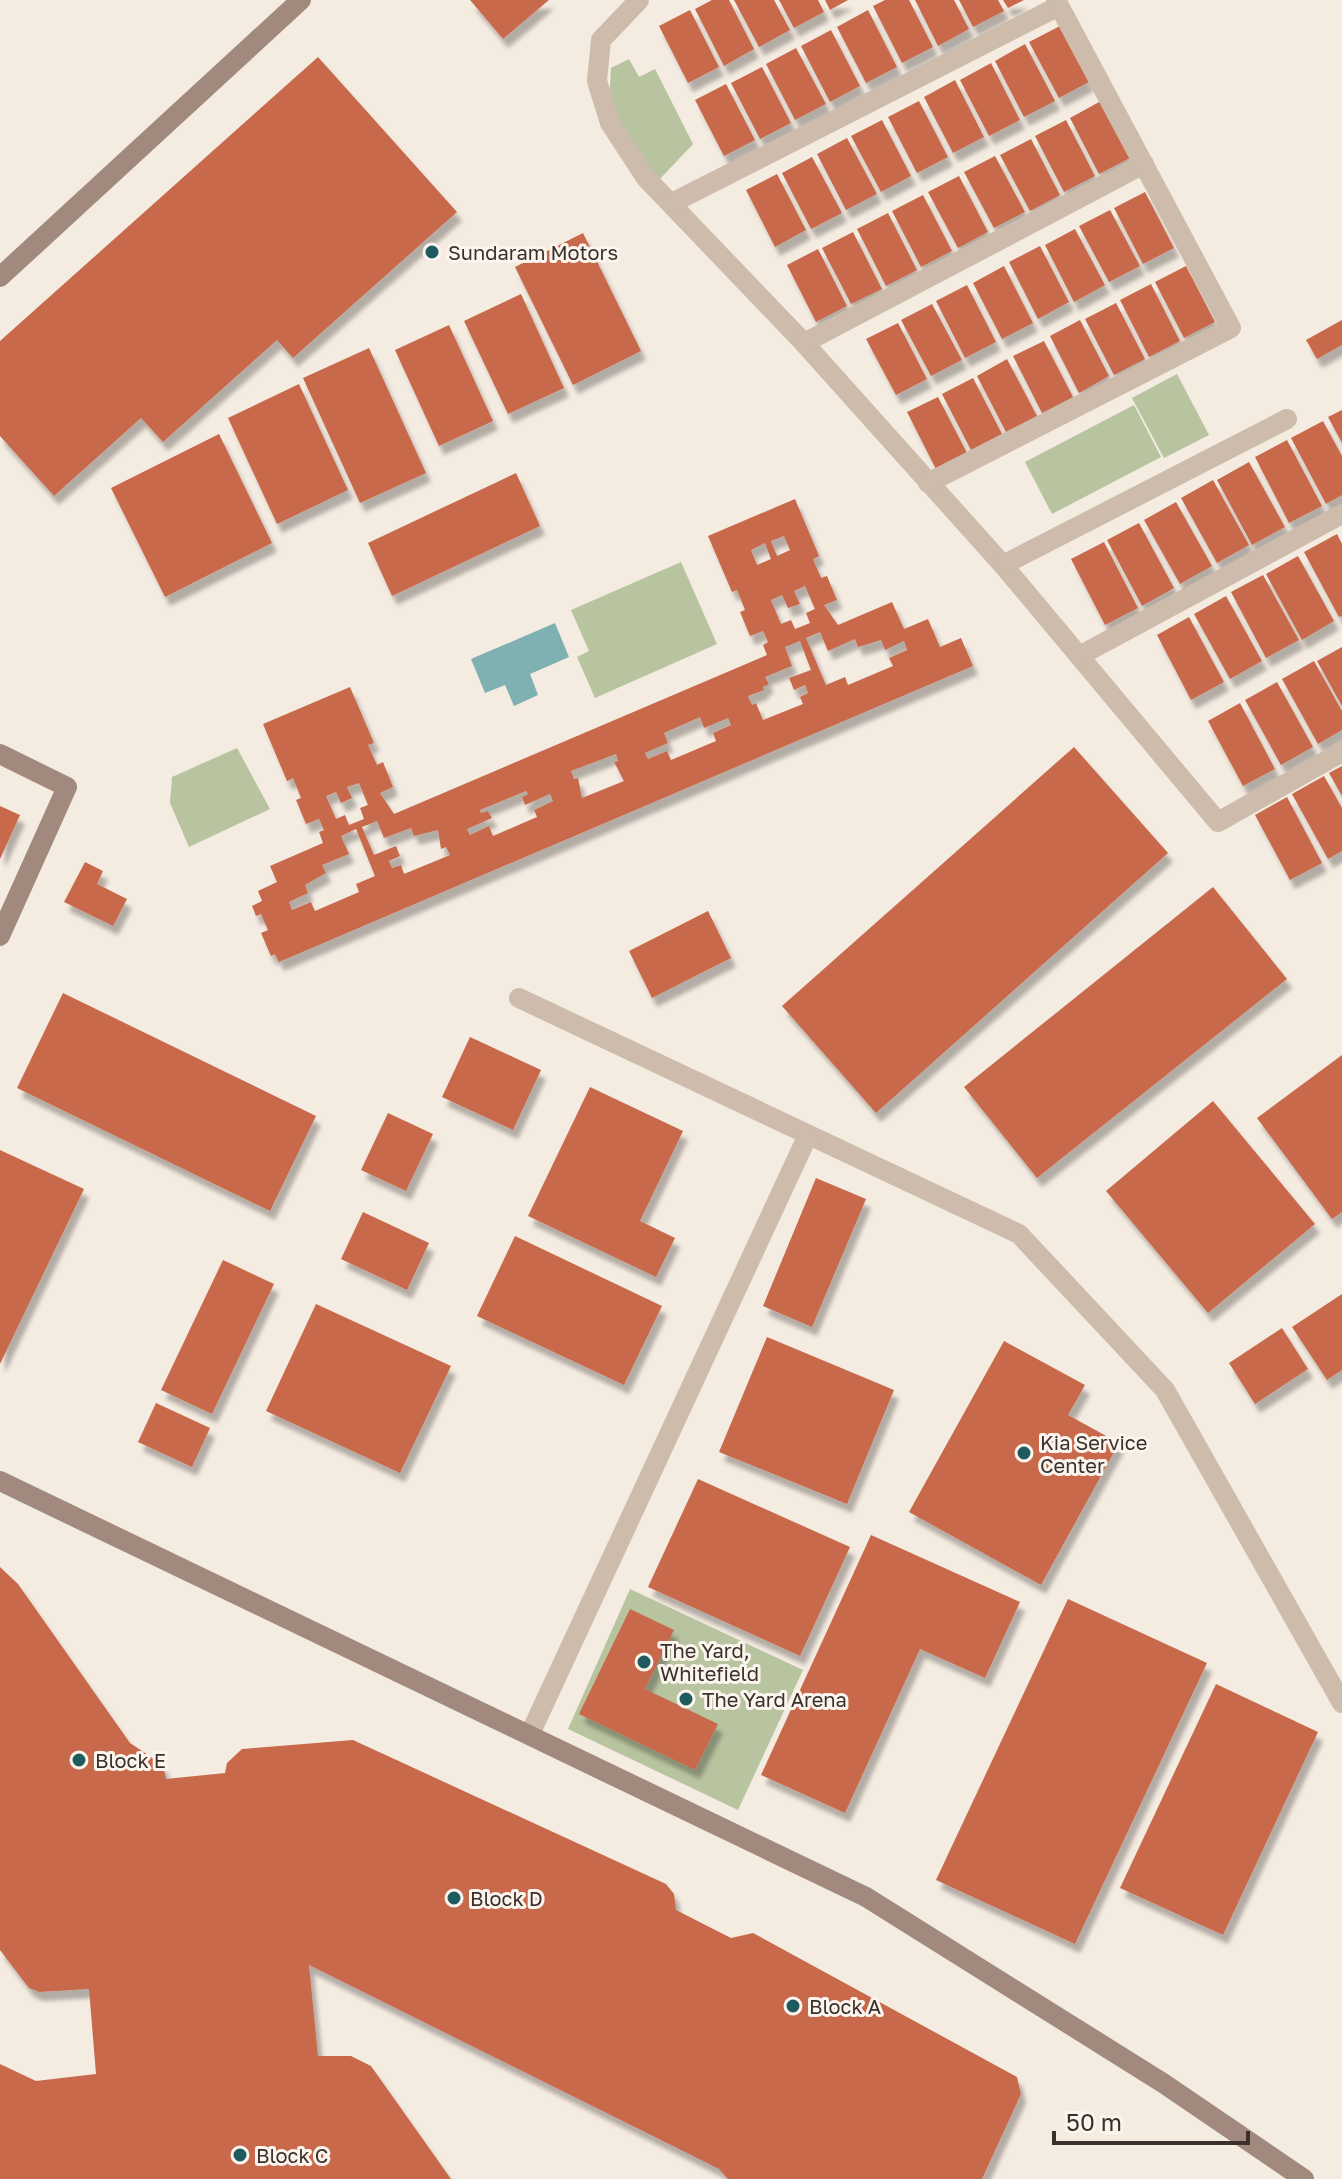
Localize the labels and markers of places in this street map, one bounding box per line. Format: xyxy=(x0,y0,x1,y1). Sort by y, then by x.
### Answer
place label: Sundaram Motors xyxy=(448,240,618,264)
marker: Sundaram Motors xyxy=(423,243,441,261)
place label: Kia Service Center xyxy=(1040,1430,1147,1477)
marker: Kia Service Center xyxy=(1015,1444,1033,1462)
place label: The Yard, Whitefield xyxy=(660,1638,759,1685)
marker: The Yard, Whitefield xyxy=(635,1653,653,1671)
place label: The Yard Arena xyxy=(702,1687,847,1711)
marker: The Yard Arena xyxy=(677,1690,695,1708)
place label: Block E xyxy=(95,1748,166,1772)
marker: Block E xyxy=(70,1751,88,1769)
place label: Block D xyxy=(470,1886,543,1910)
marker: Block D xyxy=(445,1889,463,1907)
place label: Block A xyxy=(809,1994,881,2018)
marker: Block A xyxy=(784,1997,802,2015)
place label: Block C xyxy=(256,2143,328,2167)
marker: Block C xyxy=(231,2146,249,2164)

